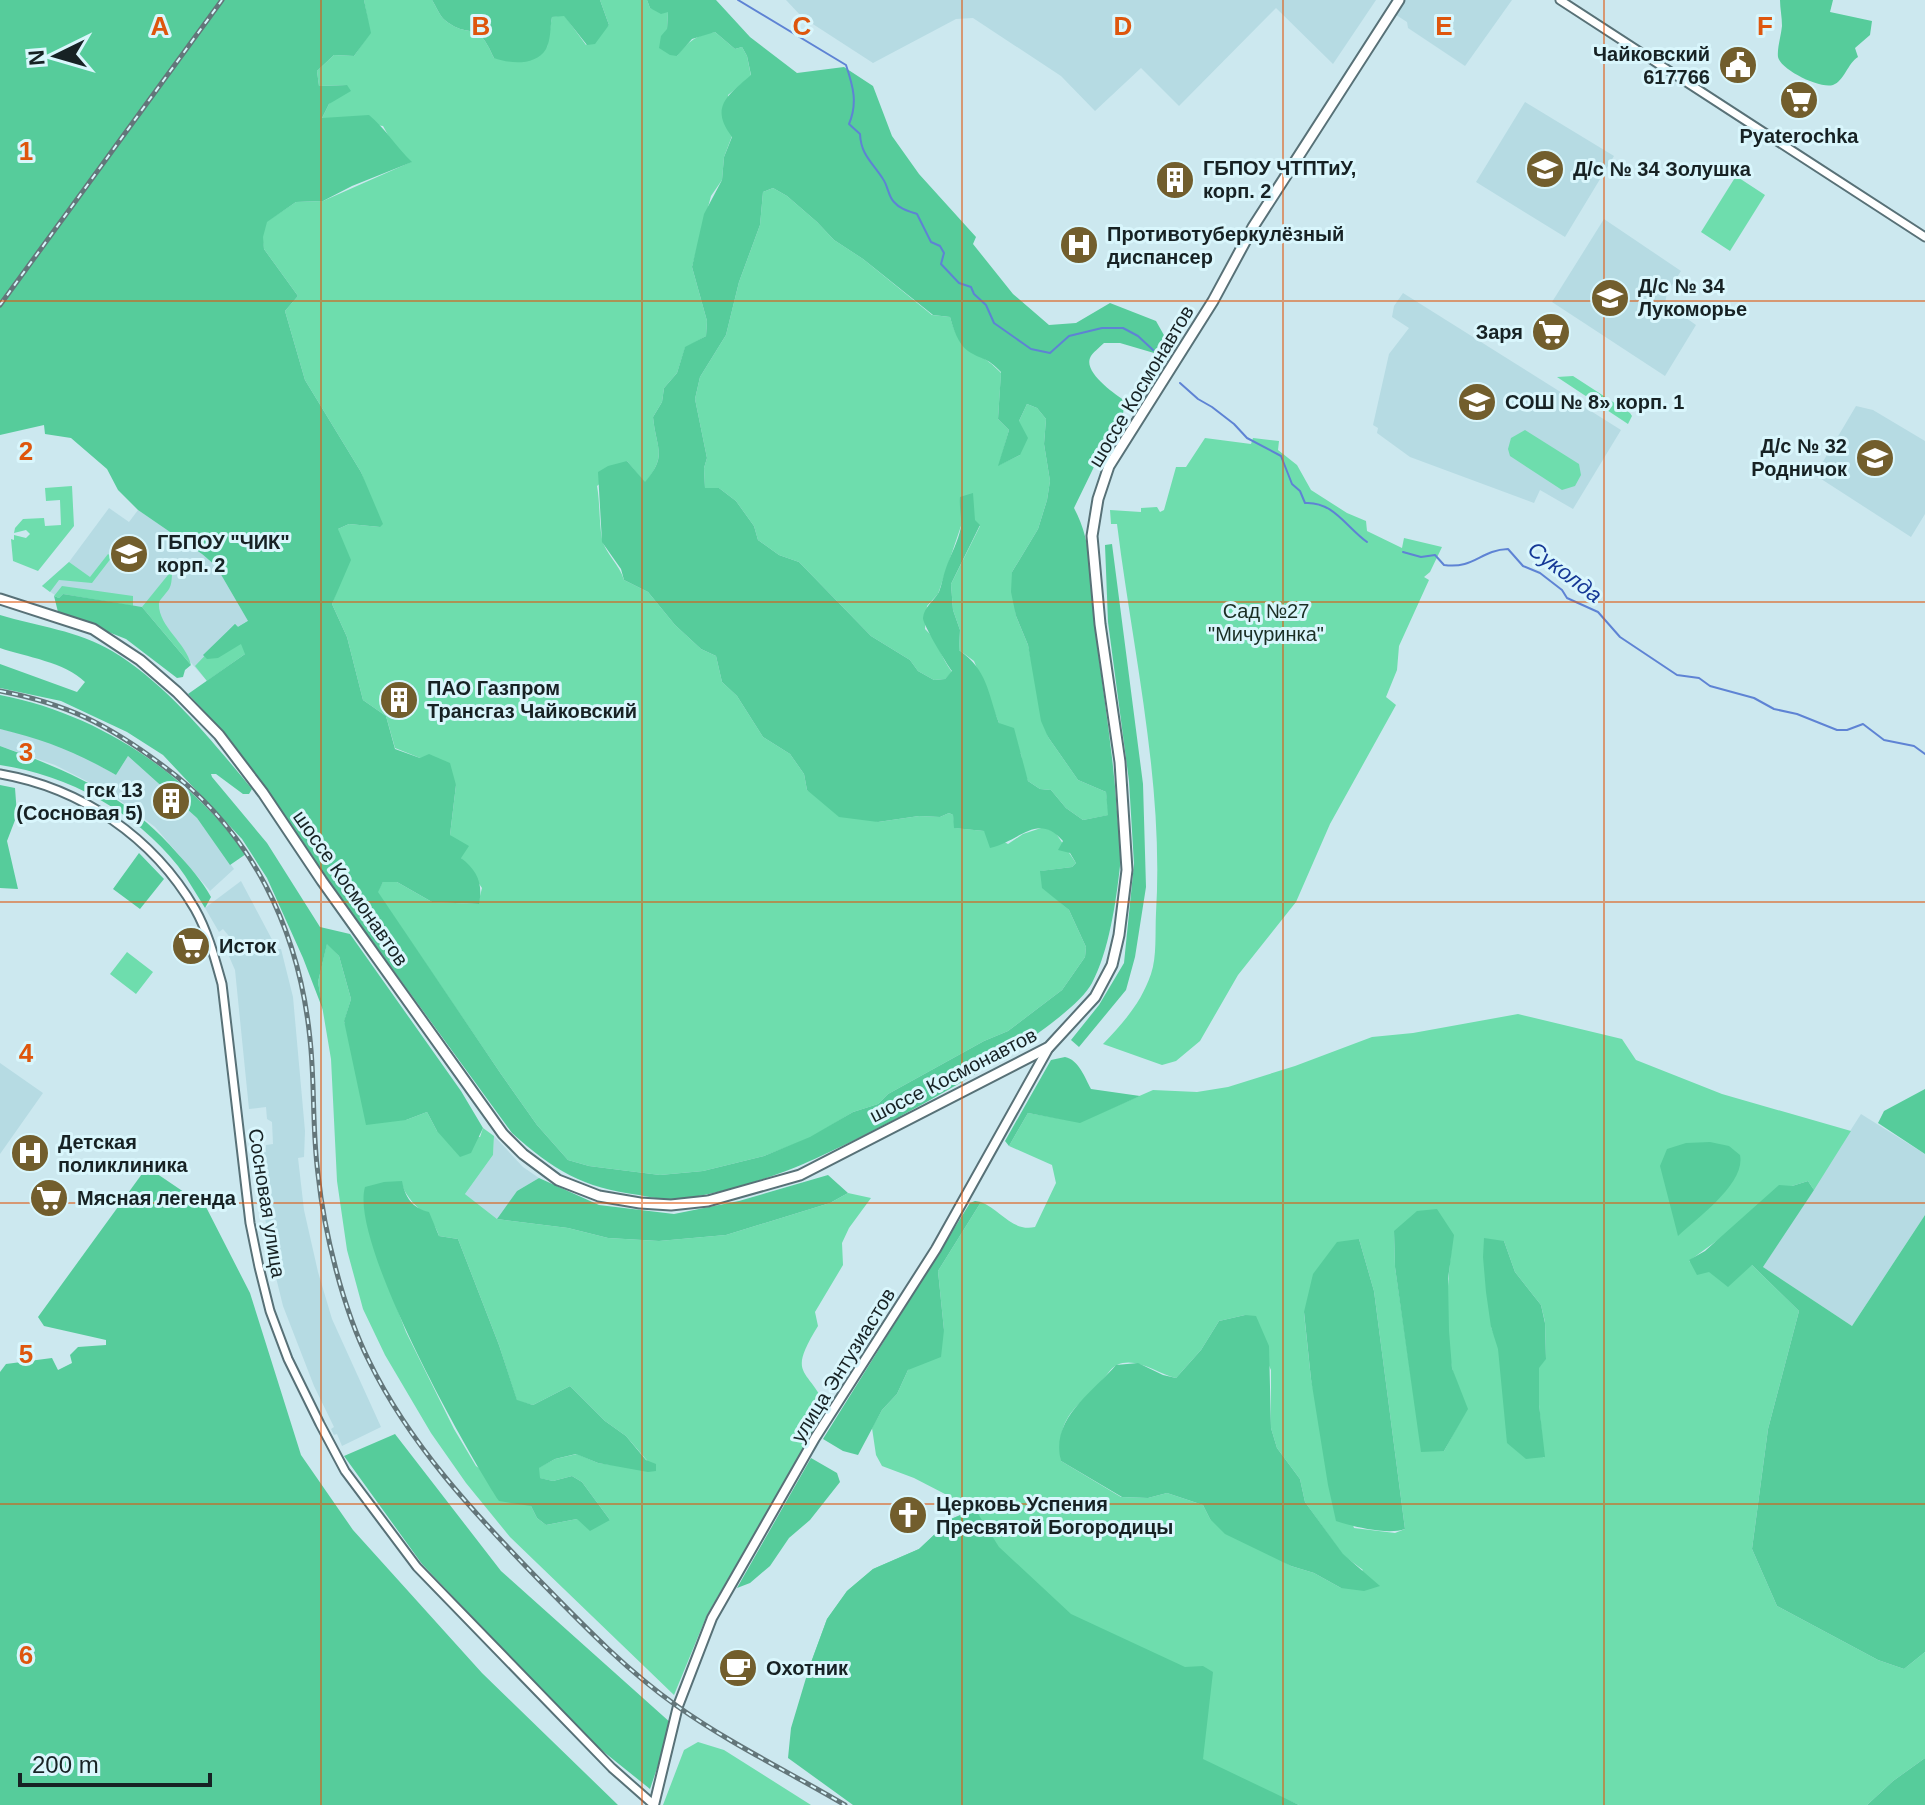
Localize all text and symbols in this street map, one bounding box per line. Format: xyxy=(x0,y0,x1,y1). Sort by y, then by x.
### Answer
text: A xyxy=(151,11,170,41)
text: B xyxy=(472,11,490,41)
text: C xyxy=(793,11,812,41)
text: D xyxy=(1114,11,1132,41)
text: E xyxy=(1435,11,1453,41)
text: F xyxy=(1757,11,1773,41)
north arrow xyxy=(16,16,96,96)
place label: Чайковский 617766 xyxy=(1593,43,1710,88)
public building icon: Чайковский 617766 xyxy=(1717,44,1759,86)
text: N xyxy=(23,49,50,67)
supermarket icon: Pyaterochka xyxy=(1778,79,1820,121)
place label: Pyaterochka xyxy=(1740,125,1859,147)
text: 1 xyxy=(19,136,33,166)
school or university icon: Д/с № 34 Золушка xyxy=(1524,148,1566,190)
place label: ГБПОУ ЧТПТиУ, корп. 2 xyxy=(1203,157,1356,202)
place label: Д/с № 34 Золушка xyxy=(1573,158,1752,180)
building icon: ГБПОУ ЧТПТиУ, корп. 2 xyxy=(1154,159,1196,201)
place label: Противотуберкулёзный диспансер xyxy=(1107,223,1344,268)
hospital icon: Противотуберкулёзный диспансер xyxy=(1058,224,1100,266)
place label: Д/с № 34 Лукоморье xyxy=(1638,275,1747,320)
school or university icon: Д/с № 34 Лукоморье xyxy=(1589,277,1631,319)
street label: шоссе Космонавтов xyxy=(1084,301,1198,471)
supermarket icon: Заря xyxy=(1530,311,1572,353)
place label: Заря xyxy=(1476,321,1523,343)
school or university icon: СОШ № 8» корп. 1 xyxy=(1456,381,1498,423)
place label: СОШ № 8» корп. 1 xyxy=(1505,391,1684,413)
place label: Д/с № 32 Родничок xyxy=(1751,435,1848,480)
text: 2 xyxy=(19,436,33,466)
school or university icon: Д/с № 32 Родничок xyxy=(1854,437,1896,479)
place label: ГБПОУ "ЧИК" корп. 2 xyxy=(157,531,290,576)
school or university icon: ГБПОУ "ЧИК" корп. 2 xyxy=(108,533,150,575)
water label: Суколда xyxy=(1523,536,1607,608)
park label: Сад №27 "Мичуринка" xyxy=(1208,600,1324,645)
place label: ПАО Газпром Трансгаз Чайковский xyxy=(427,677,637,722)
building icon: ПАО Газпром Трансгаз Чайковский xyxy=(378,679,420,721)
text: 3 xyxy=(19,737,33,767)
place label: гск 13 (Сосновая 5) xyxy=(16,779,143,824)
building icon: гск 13 (Сосновая 5) xyxy=(150,780,192,822)
street label: шоссе Космонавтов xyxy=(289,806,413,970)
supermarket icon: Исток xyxy=(170,925,212,967)
place label: Исток xyxy=(219,935,277,957)
street label: шоссе Космонавтов xyxy=(866,1023,1040,1127)
text: 4 xyxy=(19,1038,34,1068)
street label: Сосновая улица xyxy=(244,1127,290,1280)
place label: Детская поликлиника xyxy=(58,1131,188,1176)
hospital icon: Детская поликлиника xyxy=(9,1132,51,1174)
supermarket icon: Мясная легенда xyxy=(28,1177,70,1219)
place label: Мясная легенда xyxy=(77,1187,237,1209)
street label: улица Энтузиастов xyxy=(787,1284,899,1446)
text: 5 xyxy=(19,1339,33,1369)
place label: Церковь Успения Пресвятой Богородицы xyxy=(936,1493,1173,1538)
church icon: Церковь Успения Пресвятой Богородицы xyxy=(887,1494,929,1536)
text: 6 xyxy=(19,1640,33,1670)
cafe icon: Охотник xyxy=(717,1647,759,1689)
place label: Охотник xyxy=(766,1657,849,1679)
scale bar xyxy=(20,1737,210,1787)
text: 200 m xyxy=(32,1751,99,1778)

